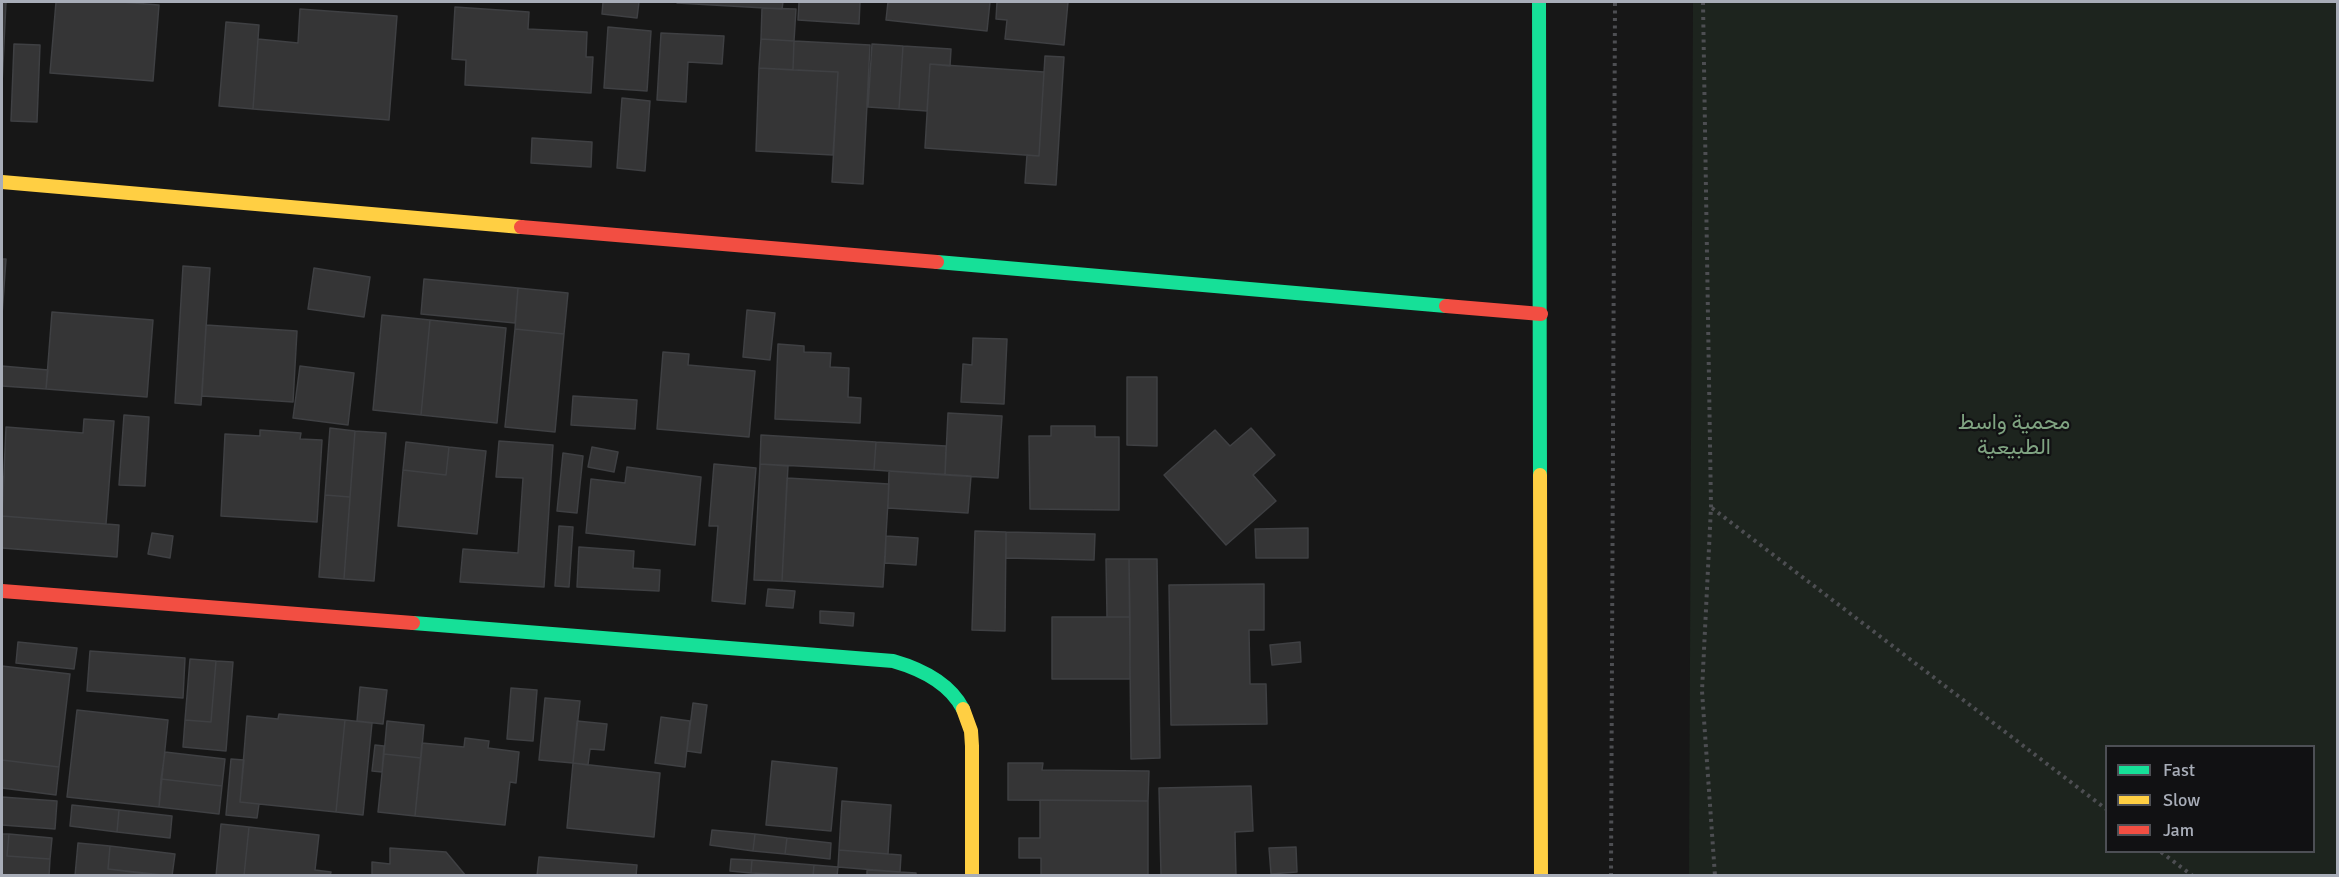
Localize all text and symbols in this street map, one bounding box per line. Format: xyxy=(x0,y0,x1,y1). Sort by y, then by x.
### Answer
park label: محمية واسط الطبيعية xyxy=(1958,410,2070,462)
legend xyxy=(2105,745,2315,853)
text: Fast xyxy=(2163,759,2195,781)
text: Slow xyxy=(2163,789,2200,811)
text: Jam xyxy=(2163,819,2194,841)

